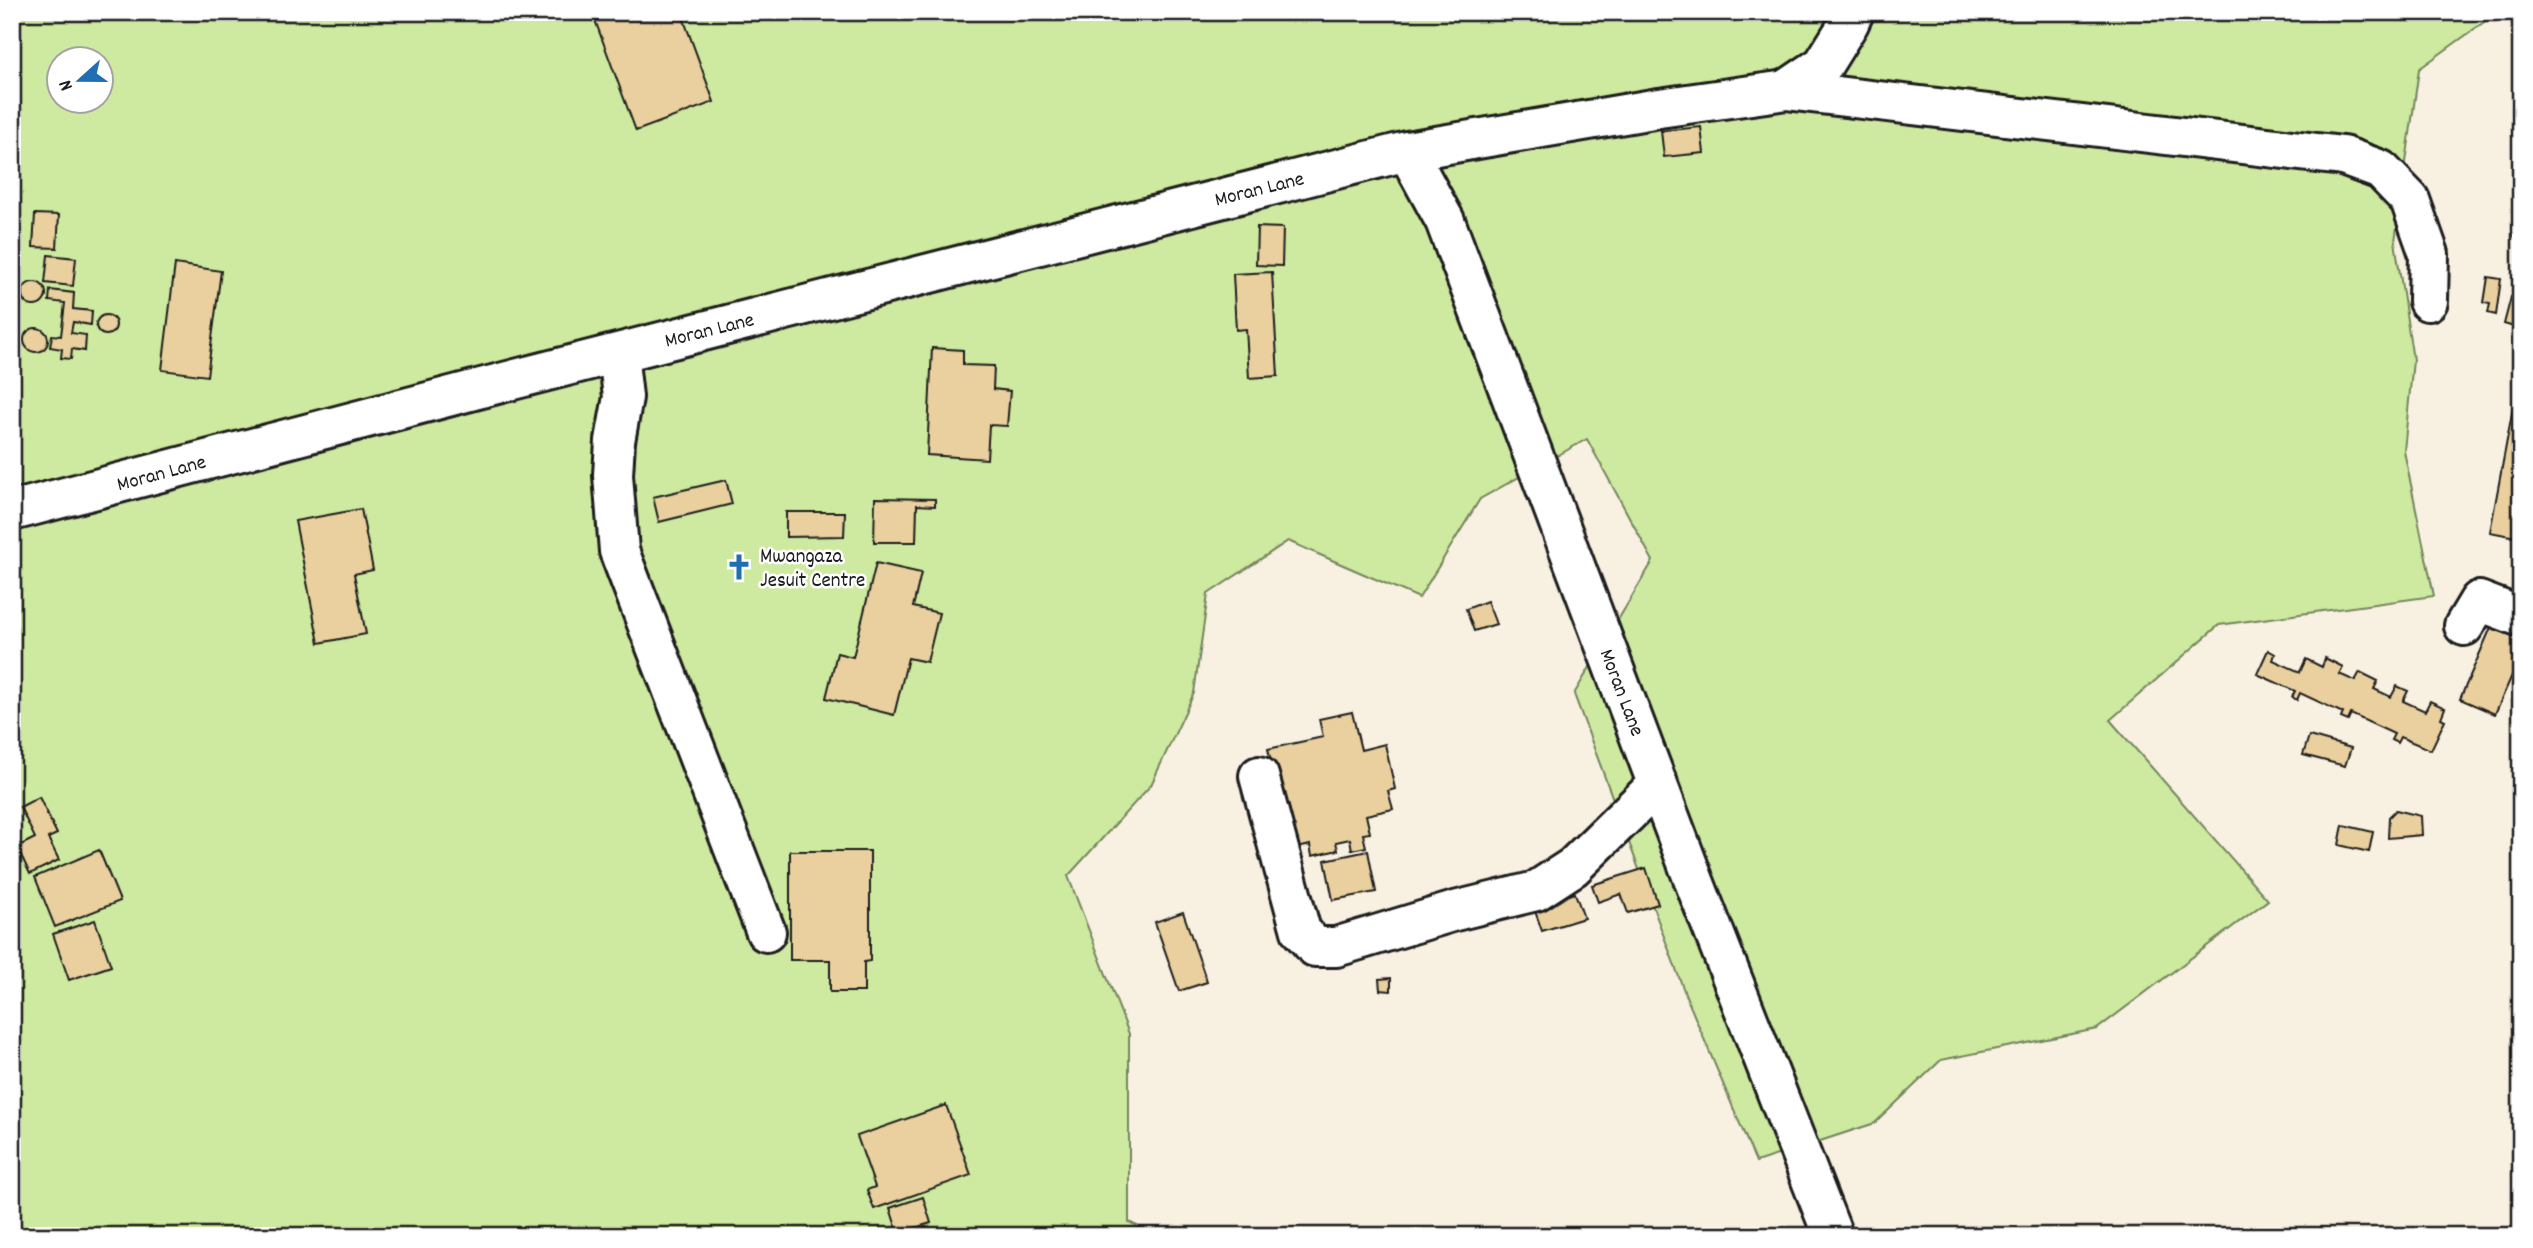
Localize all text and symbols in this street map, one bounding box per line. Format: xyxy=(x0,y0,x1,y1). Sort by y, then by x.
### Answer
north arrow xyxy=(46,46,116,116)
text: N xyxy=(53,76,82,94)
street label: Moran Lane xyxy=(1212,165,1308,216)
street label: Moran Lane xyxy=(662,306,758,357)
street label: Moran Lane xyxy=(114,449,210,501)
place label: Mwangaza Jesuit Centre xyxy=(760,543,865,597)
church icon: Mwangaza Jesuit Centre xyxy=(724,552,754,582)
street label: Moran Lane xyxy=(1590,645,1651,741)

